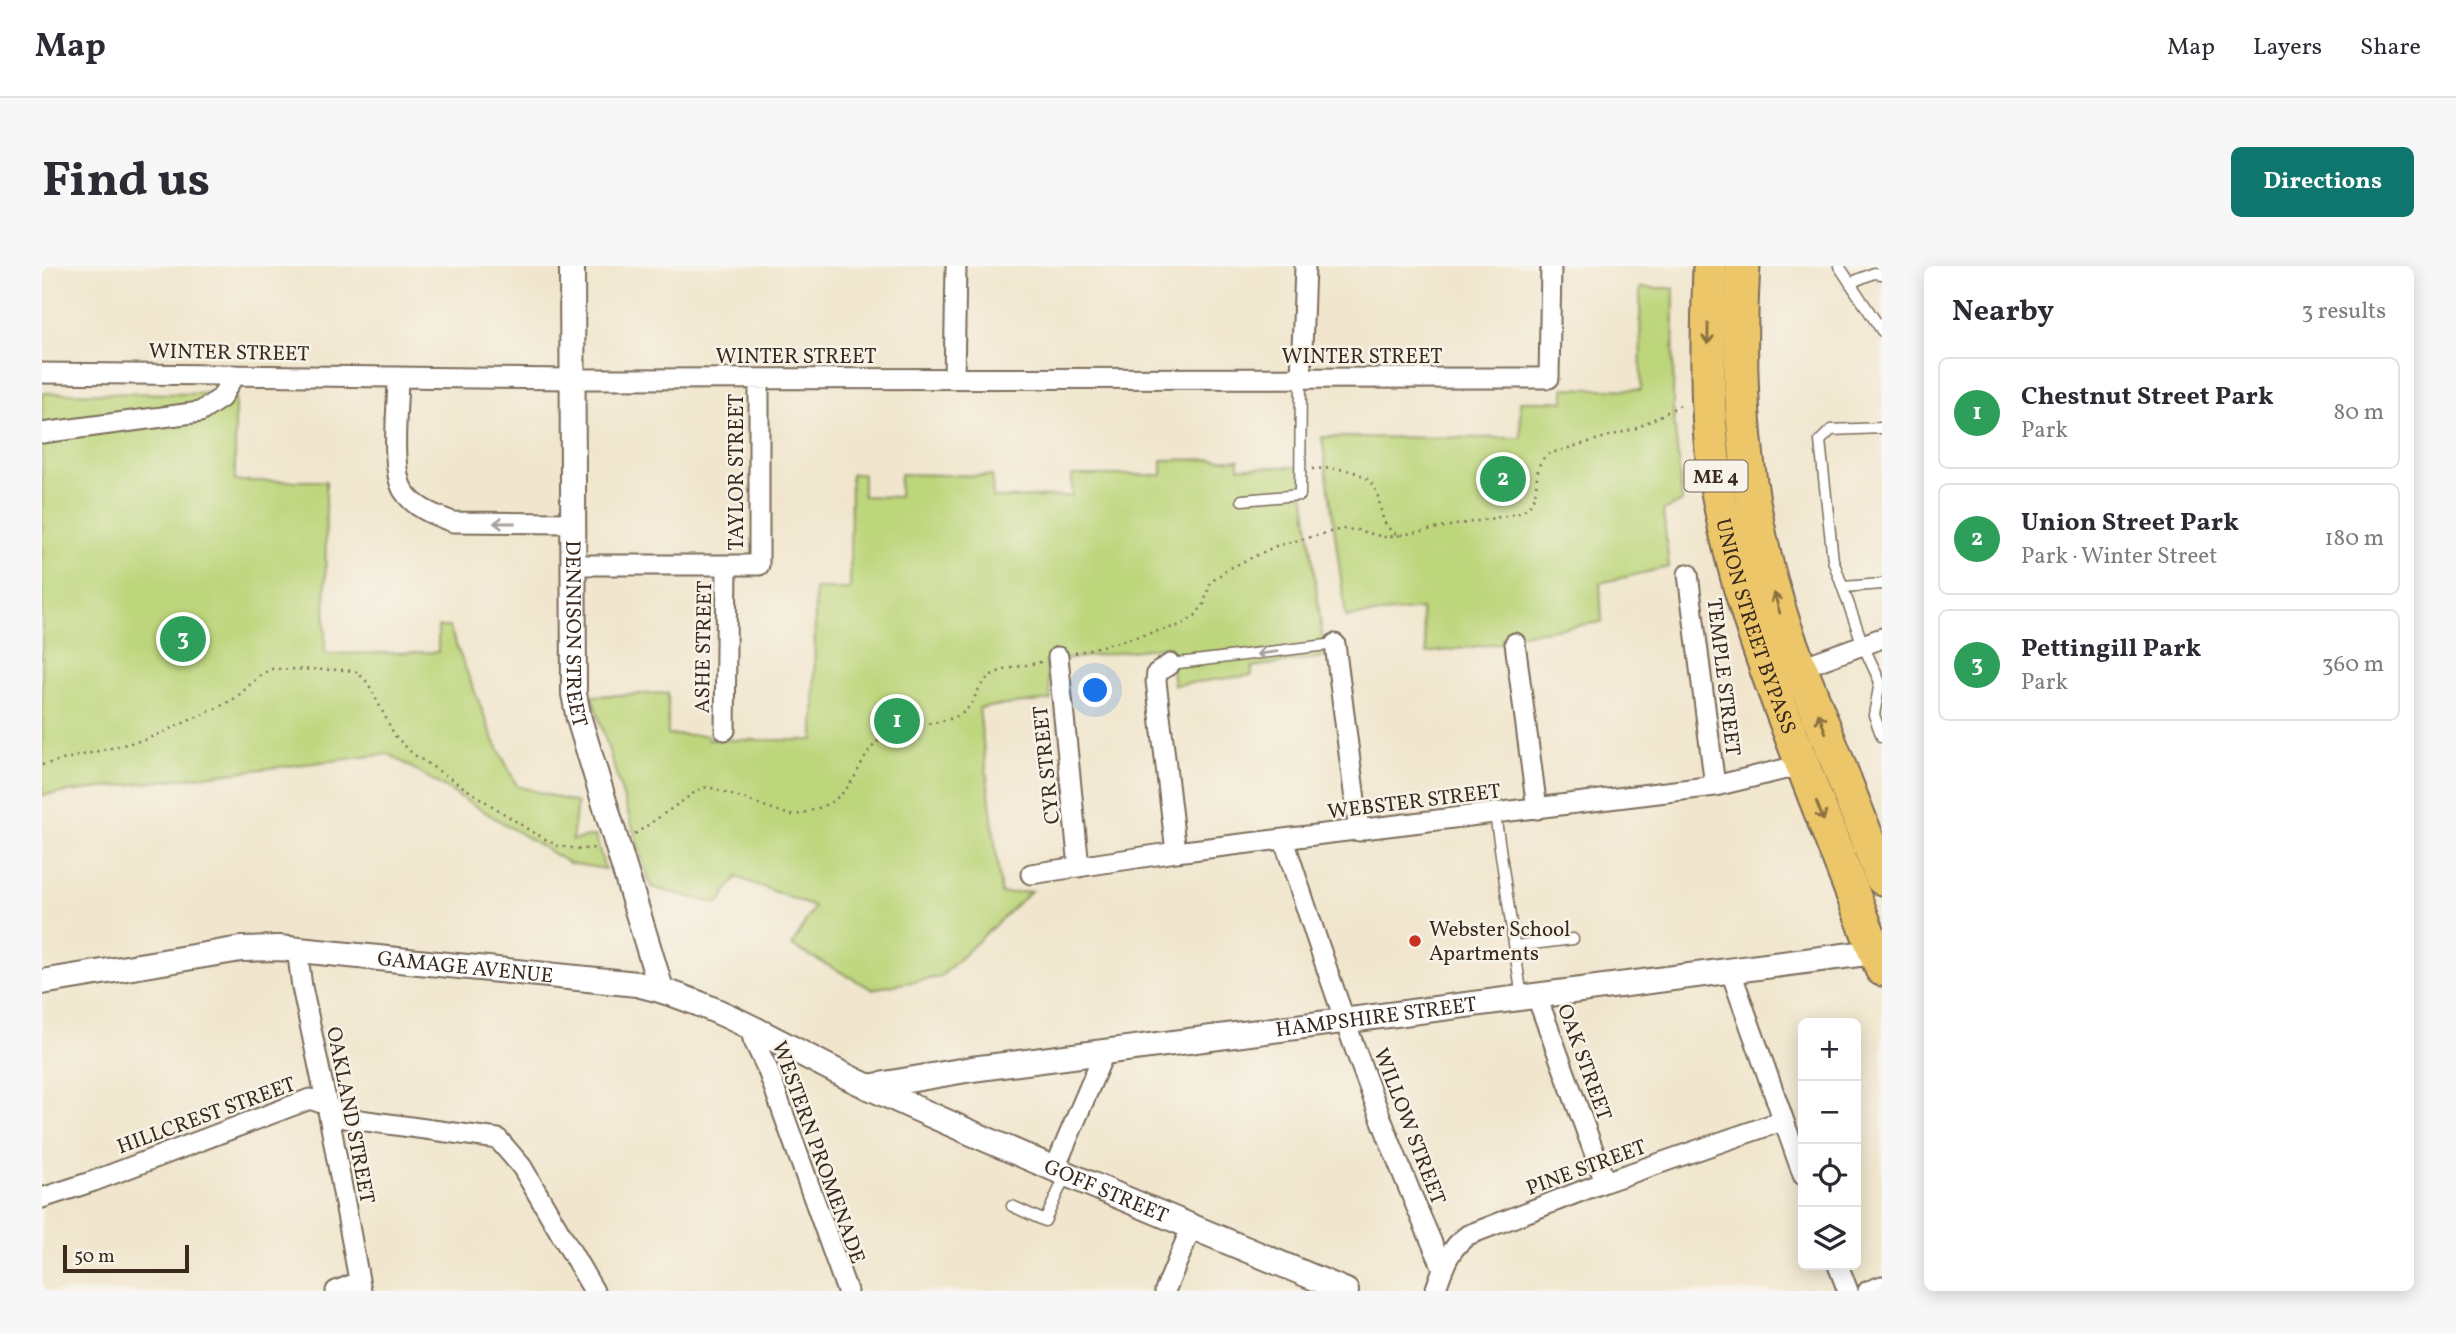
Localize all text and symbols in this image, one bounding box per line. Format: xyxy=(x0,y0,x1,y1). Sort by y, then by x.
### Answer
text: Map xyxy=(35,25,106,71)
text: Map xyxy=(2167,31,2215,65)
text: Layers xyxy=(2253,31,2322,65)
text: Share xyxy=(2360,31,2421,65)
button: Directions xyxy=(2231,147,2414,217)
text: Find us xyxy=(42,148,210,217)
text: Nearby xyxy=(1952,291,2054,333)
text: 3 results xyxy=(2301,296,2386,328)
one-way arrow xyxy=(1701,322,1715,345)
street label: WINTER STREET xyxy=(148,338,310,369)
street label: WINTER STREET xyxy=(716,343,876,372)
street label: WINTER STREET xyxy=(1282,343,1442,372)
text: Chestnut Street Park xyxy=(2021,379,2274,415)
street label: TAYLOR STREET xyxy=(723,394,752,550)
text: 1 xyxy=(1972,397,1982,429)
text: 80 m xyxy=(2334,397,2384,429)
text: Park xyxy=(2021,415,2068,447)
pin: 2 xyxy=(1480,453,1526,505)
road number: ME 4 xyxy=(1684,460,1748,492)
text: Union Street Park xyxy=(2021,505,2239,541)
one-way arrow xyxy=(493,516,516,530)
street label: UNION STREET BYPASS xyxy=(1708,516,1802,739)
text: 2 xyxy=(1971,523,1983,555)
text: 180 m xyxy=(2325,523,2384,555)
street label: DENNISON STREET xyxy=(557,540,594,731)
text: Park · Winter Street xyxy=(2021,541,2217,573)
street label: ASHE STREET xyxy=(689,580,720,714)
one-way arrow xyxy=(1770,593,1783,615)
street label: TEMPLE STREET xyxy=(1698,597,1747,758)
pin: 3 xyxy=(160,613,206,665)
text: Pettingill Park xyxy=(2021,631,2201,667)
one-way arrow xyxy=(1256,646,1279,659)
text: 3 xyxy=(1971,649,1983,681)
text: 360 m xyxy=(2322,649,2384,681)
text: Park xyxy=(2021,667,2068,699)
your location xyxy=(1078,673,1112,707)
pin: 1 xyxy=(874,695,920,747)
street label: CYR STREET xyxy=(1027,704,1068,826)
one-way arrow xyxy=(1815,713,1828,735)
street label: WEBSTER STREET xyxy=(1326,777,1503,828)
one-way arrow xyxy=(1815,800,1828,822)
place label: Webster School Apartments xyxy=(1429,916,1570,969)
marker: Webster School Apartments xyxy=(1407,933,1423,949)
street label: GAMAGE AVENUE xyxy=(376,945,555,991)
street label: HAMPSHIRE STREET xyxy=(1274,991,1479,1045)
street label: OAK STREET xyxy=(1549,1000,1618,1125)
map controls xyxy=(1798,1018,1861,1270)
button: + xyxy=(1798,1018,1861,1081)
street label: OAKLAND STREET xyxy=(318,1024,381,1206)
street label: WESTERN PROMENADE xyxy=(764,1037,871,1268)
street label: WILLOW STREET xyxy=(1365,1044,1452,1209)
street label: HILLCREST STREET xyxy=(113,1071,300,1162)
button: − xyxy=(1798,1081,1861,1144)
street label: PINE STREET xyxy=(1522,1133,1651,1204)
button: locate xyxy=(1798,1144,1861,1207)
street label: GOFF STREET xyxy=(1039,1153,1172,1231)
button: layers xyxy=(1798,1207,1861,1270)
scale bar xyxy=(63,1242,189,1274)
text: 50 m xyxy=(74,1244,115,1270)

